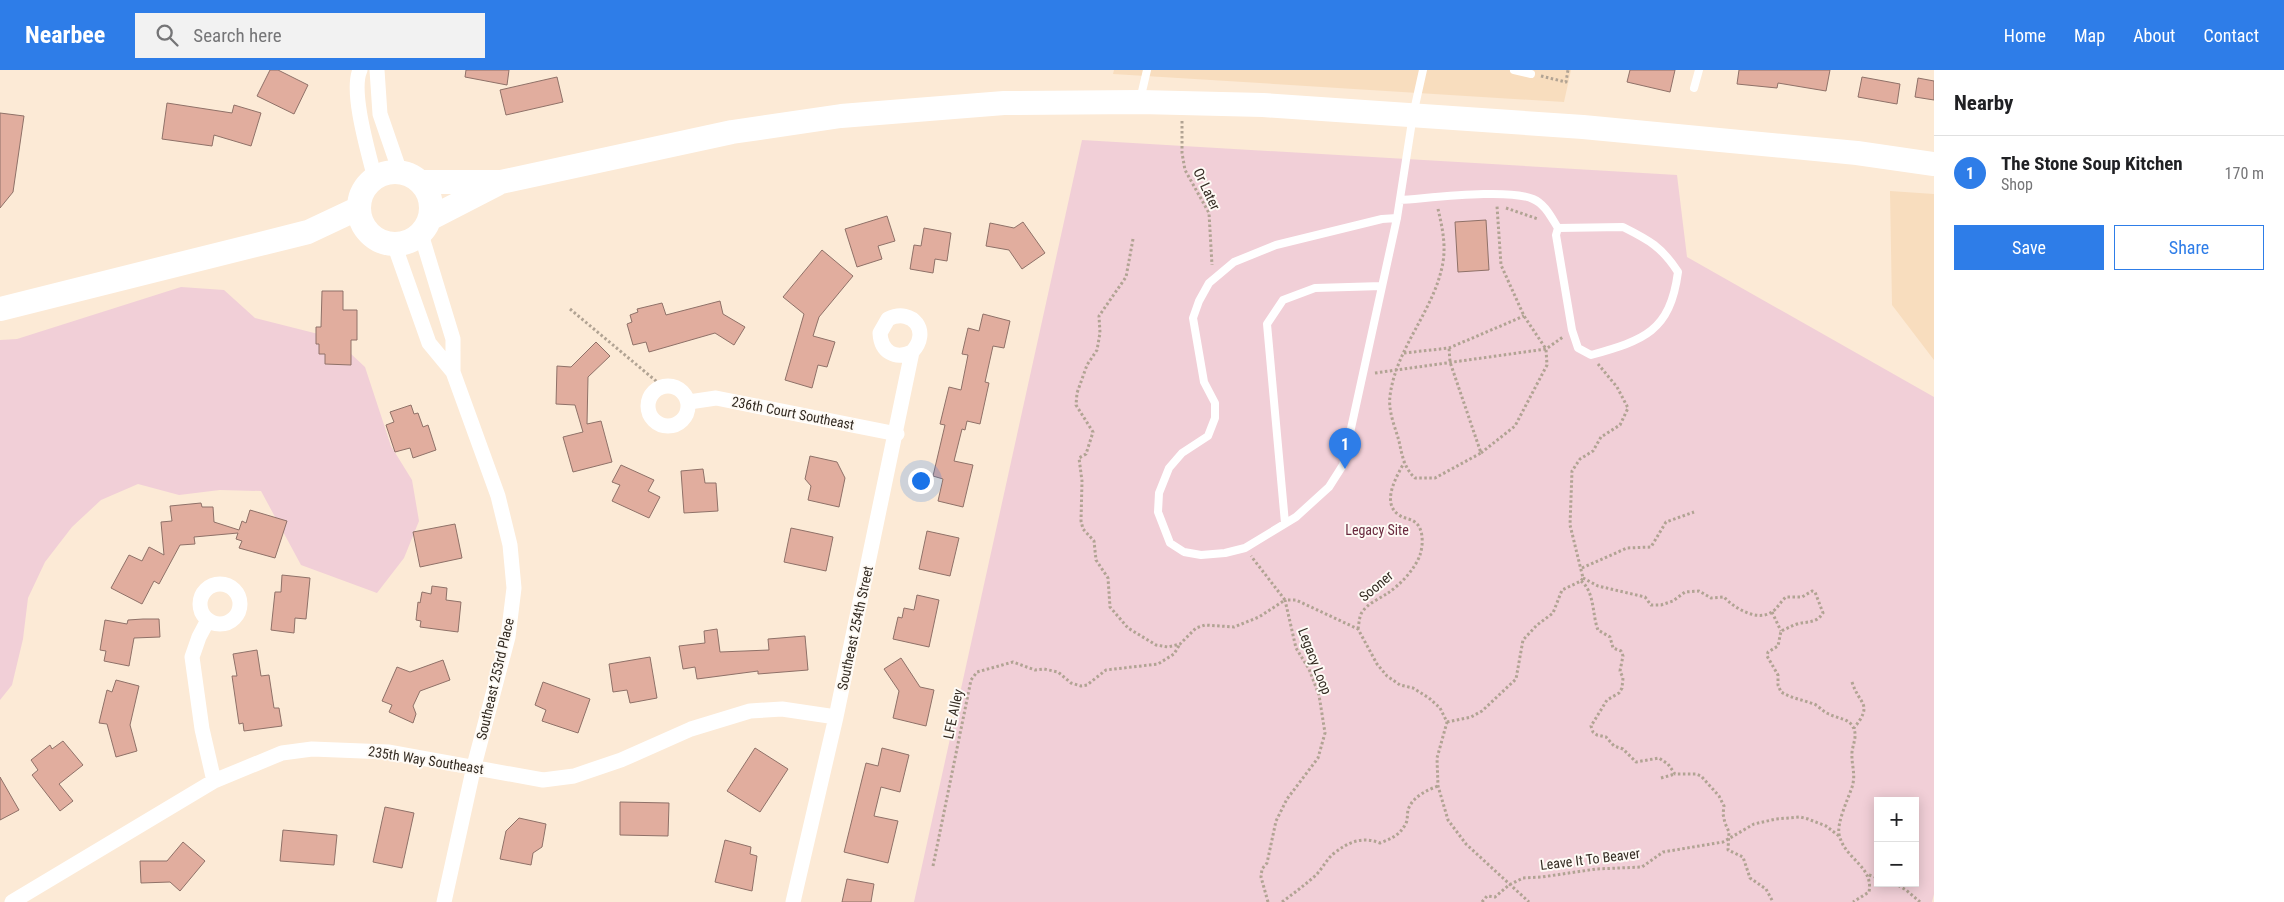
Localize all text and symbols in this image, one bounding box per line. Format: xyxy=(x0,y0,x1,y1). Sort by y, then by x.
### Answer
search box xyxy=(135,13,485,58)
text: Nearbee xyxy=(25,21,105,49)
icon: search xyxy=(153,21,181,49)
text: Search here xyxy=(193,24,282,47)
text: Home xyxy=(2004,25,2046,46)
text: Map xyxy=(2074,25,2105,46)
text: About xyxy=(2133,25,2175,46)
text: Contact xyxy=(2203,25,2259,46)
text: Nearby xyxy=(1954,91,2013,115)
text: The Stone Soup Kitchen xyxy=(2001,152,2183,175)
text: 1 xyxy=(1966,164,1974,183)
text: 170 m xyxy=(2225,164,2264,183)
street label: Or Later xyxy=(1190,166,1224,212)
text: Shop xyxy=(2001,175,2033,194)
button: Save xyxy=(1954,225,2104,270)
button: Share xyxy=(2114,225,2264,270)
street label: 236th Court Southeast xyxy=(730,393,856,433)
pin: 1 xyxy=(1329,428,1361,469)
your location xyxy=(908,468,934,494)
park label: Legacy Site xyxy=(1345,522,1409,538)
street label: Southeast 254th Street xyxy=(834,564,876,692)
street label: Sooner xyxy=(1356,567,1396,605)
street label: Southeast 253rd Place xyxy=(473,616,517,742)
street label: Legacy Loop xyxy=(1295,625,1335,697)
street label: LFE Alley xyxy=(940,688,966,740)
street label: 235th Way Southeast xyxy=(367,743,485,777)
map controls xyxy=(1874,797,1919,887)
button: + xyxy=(1874,797,1919,842)
button: − xyxy=(1874,842,1919,887)
street label: Leave It To Beaver xyxy=(1539,845,1641,873)

